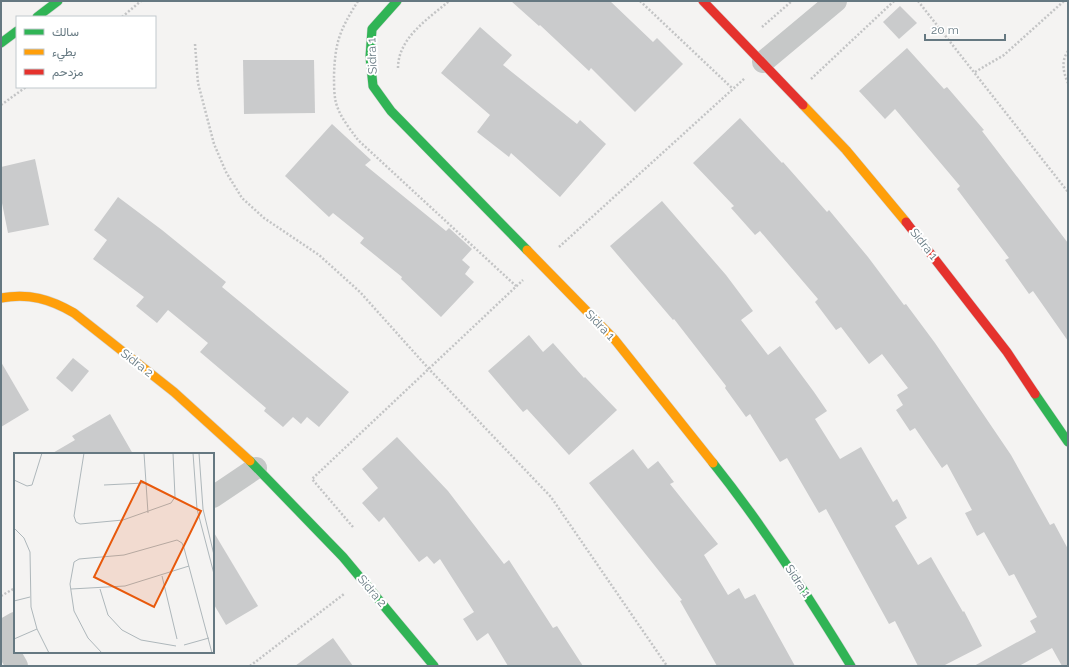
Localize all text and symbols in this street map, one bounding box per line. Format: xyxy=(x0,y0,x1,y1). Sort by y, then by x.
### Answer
legend xyxy=(16,16,156,88)
scale bar xyxy=(925,16,1005,42)
text: 20 m xyxy=(931,23,959,37)
text: سالك xyxy=(52,25,79,39)
street label: Sidra 1 xyxy=(364,38,380,74)
text: بطيء xyxy=(52,45,76,62)
text: مزدحم xyxy=(52,65,83,80)
street label: Sidra 1 xyxy=(907,225,941,263)
street label: Sidra 1 xyxy=(582,307,618,343)
street label: Sidra 2 xyxy=(118,346,156,380)
inset map xyxy=(14,453,214,653)
street label: Sidra 1 xyxy=(782,562,814,600)
street label: Sidra 2 xyxy=(355,572,389,610)

